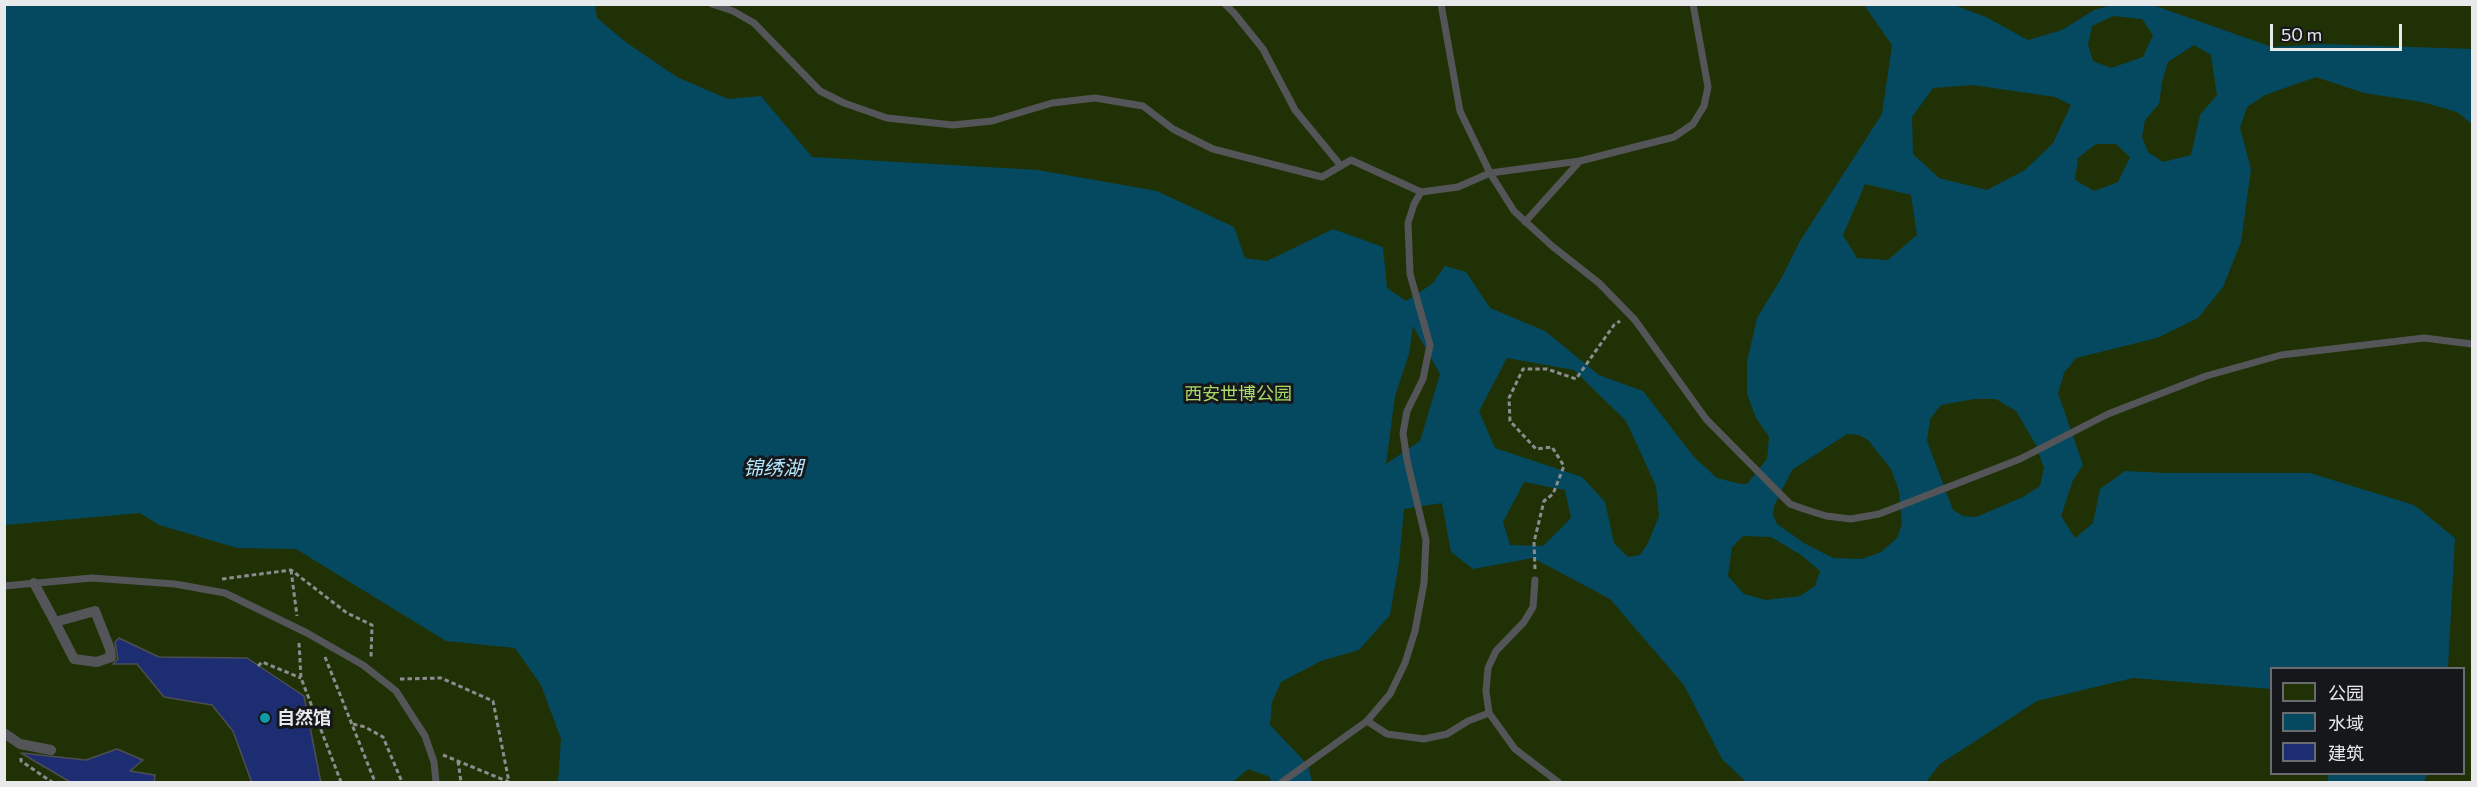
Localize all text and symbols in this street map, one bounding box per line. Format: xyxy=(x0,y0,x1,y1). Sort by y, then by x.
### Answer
scale bar xyxy=(2273,12,2405,50)
text: 50 m xyxy=(2281,23,2322,45)
park label: 西安世博公园 xyxy=(1184,383,1292,405)
water label: 锦绣湖 xyxy=(743,456,803,480)
legend xyxy=(2270,667,2465,775)
text: 公园 xyxy=(2328,682,2364,704)
place label: 自然馆 xyxy=(277,707,331,729)
marker: 自然馆 xyxy=(258,711,272,725)
text: 水域 xyxy=(2328,712,2364,734)
text: 建筑 xyxy=(2328,742,2364,764)

